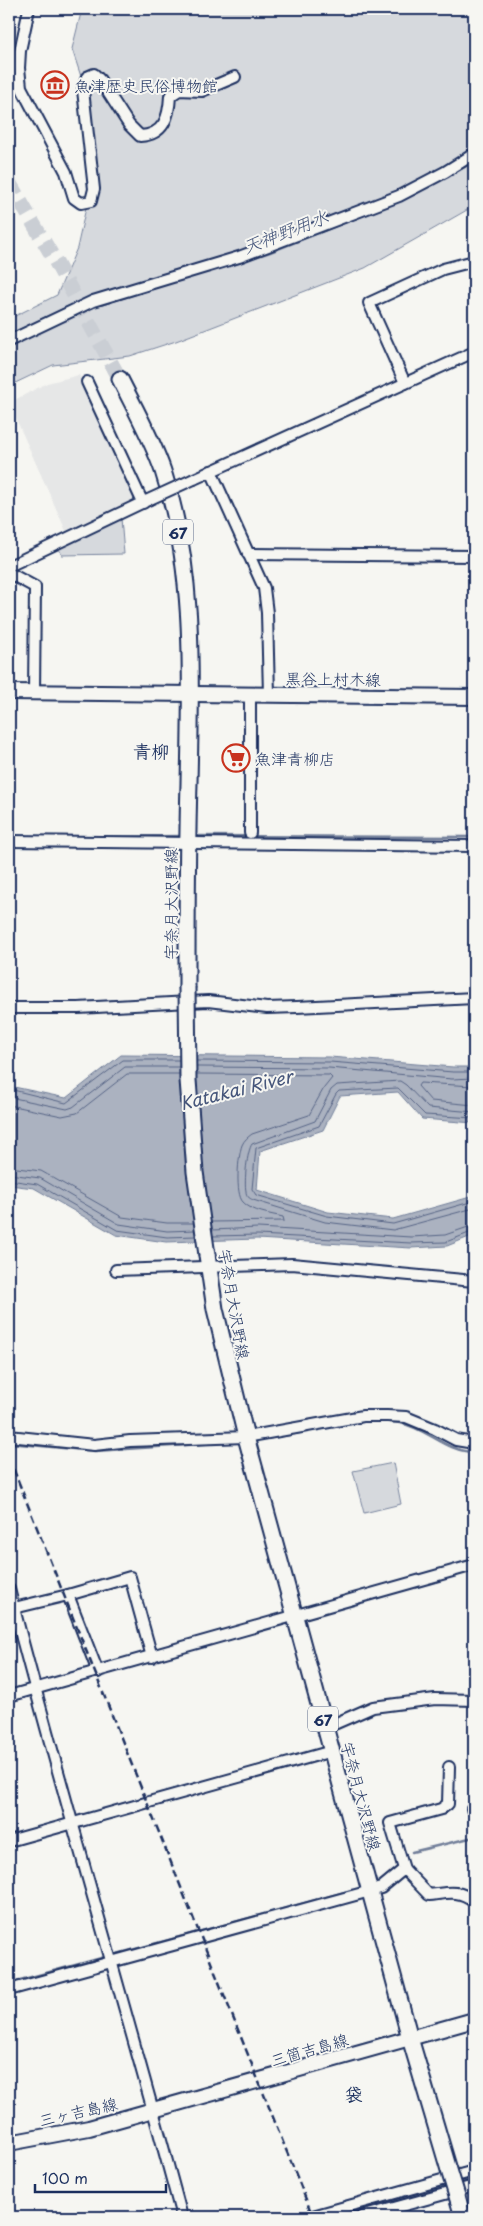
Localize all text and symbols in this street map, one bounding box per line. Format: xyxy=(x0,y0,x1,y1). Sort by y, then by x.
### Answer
museum icon: 魚津歴史民俗博物館 xyxy=(40,70,70,100)
place label: 魚津歴史民俗博物館 xyxy=(74,73,218,97)
water label: 天神野用水 xyxy=(238,202,332,260)
road number: 67 xyxy=(163,520,193,544)
street label: 黒谷上村木線 xyxy=(285,665,381,691)
district label: 青柳 xyxy=(133,737,169,764)
supermarket icon: 魚津青柳店 xyxy=(221,743,251,773)
place label: 魚津青柳店 xyxy=(255,746,335,770)
street label: 宇奈月大沢野線 xyxy=(158,848,182,960)
water label: Katakai River xyxy=(177,1061,298,1116)
street label: 宇奈月大沢野線 xyxy=(213,1247,257,1361)
road number: 67 xyxy=(308,1706,338,1732)
street label: 宇奈月大沢野線 xyxy=(336,1739,388,1853)
street label: 三箇吉島線 xyxy=(267,2026,351,2072)
district label: 袋 xyxy=(345,2080,363,2107)
street label: 三ヶ吉島線 xyxy=(36,2090,120,2132)
scale bar xyxy=(35,2161,166,2193)
text: 100 m xyxy=(42,2166,88,2189)

